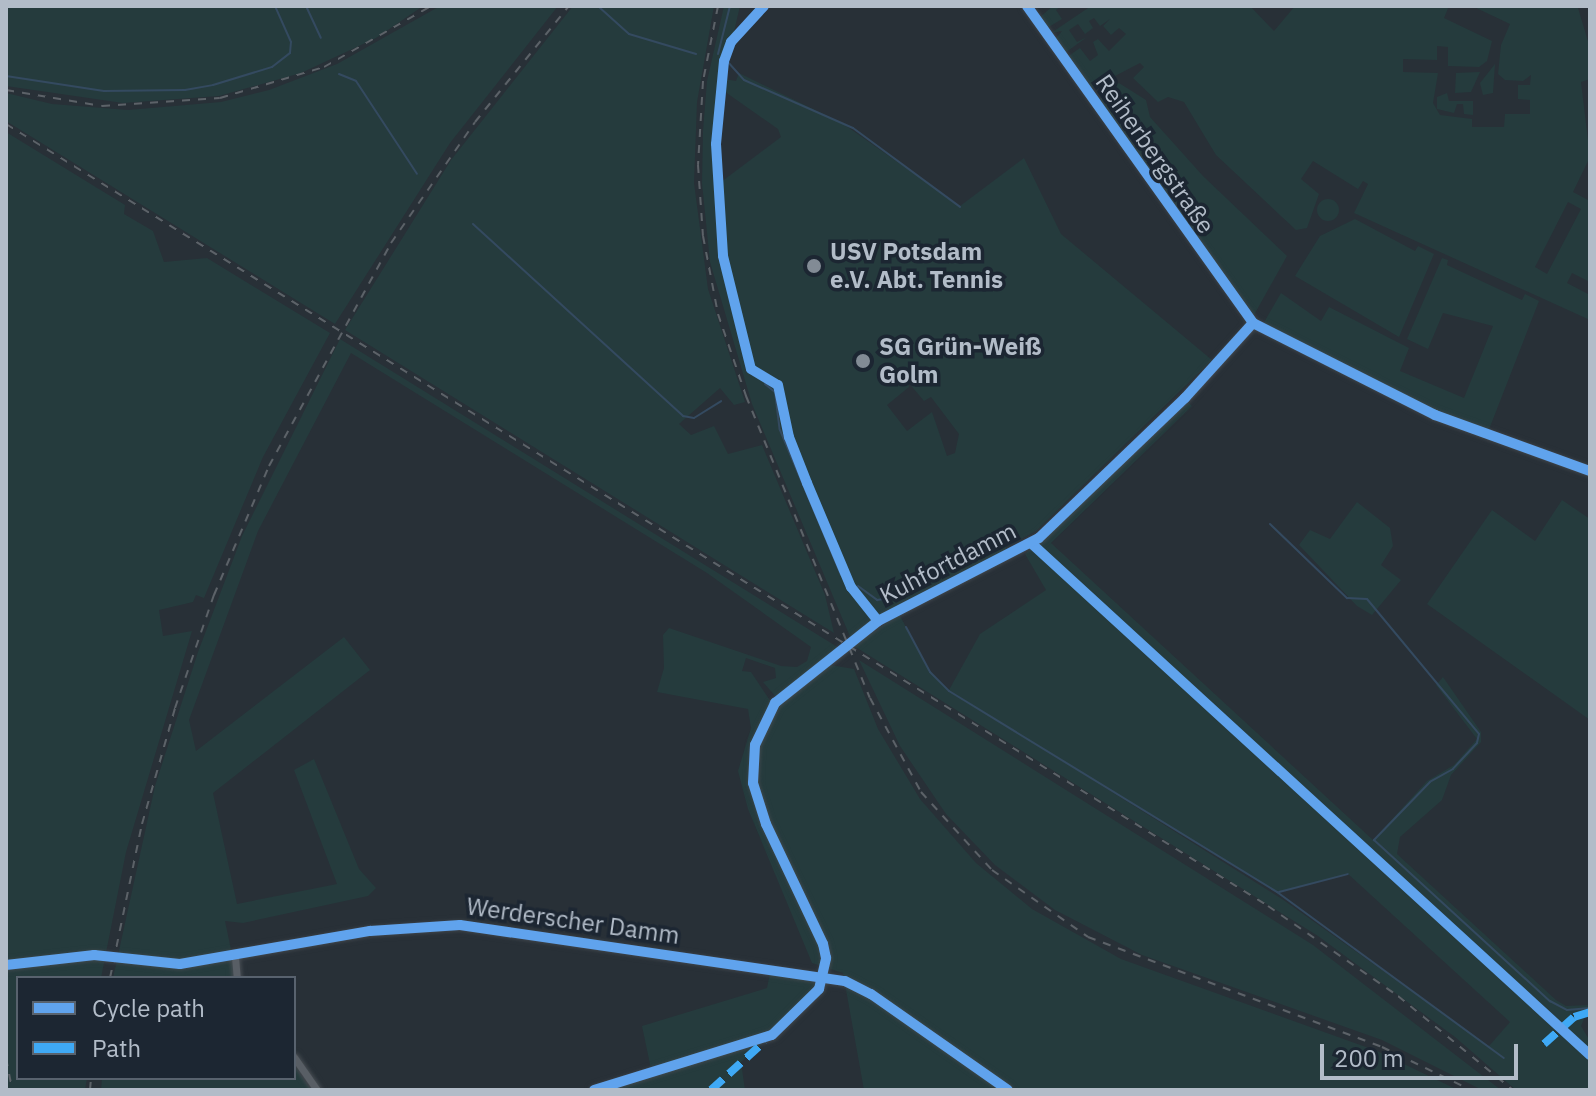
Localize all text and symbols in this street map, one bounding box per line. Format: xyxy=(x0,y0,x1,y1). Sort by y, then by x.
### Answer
street label: Reiherbergstraße xyxy=(1089,69,1221,239)
place label: USV Potsdam e.V. Abt. Tennis xyxy=(830,238,1003,294)
marker: USV Potsdam e.V. Abt. Tennis xyxy=(805,257,823,275)
place label: SG Grün-Weiß Golm xyxy=(879,333,1042,389)
marker: SG Grün-Weiß Golm xyxy=(854,352,872,370)
street label: Kuhfortdamm xyxy=(875,516,1021,610)
street label: Werderscher Damm xyxy=(465,892,681,950)
legend xyxy=(16,976,296,1080)
text: Cycle path xyxy=(92,992,205,1024)
scale bar xyxy=(1324,1028,1522,1078)
text: Path xyxy=(92,1032,141,1064)
text: 200 m xyxy=(1334,1042,1404,1074)

